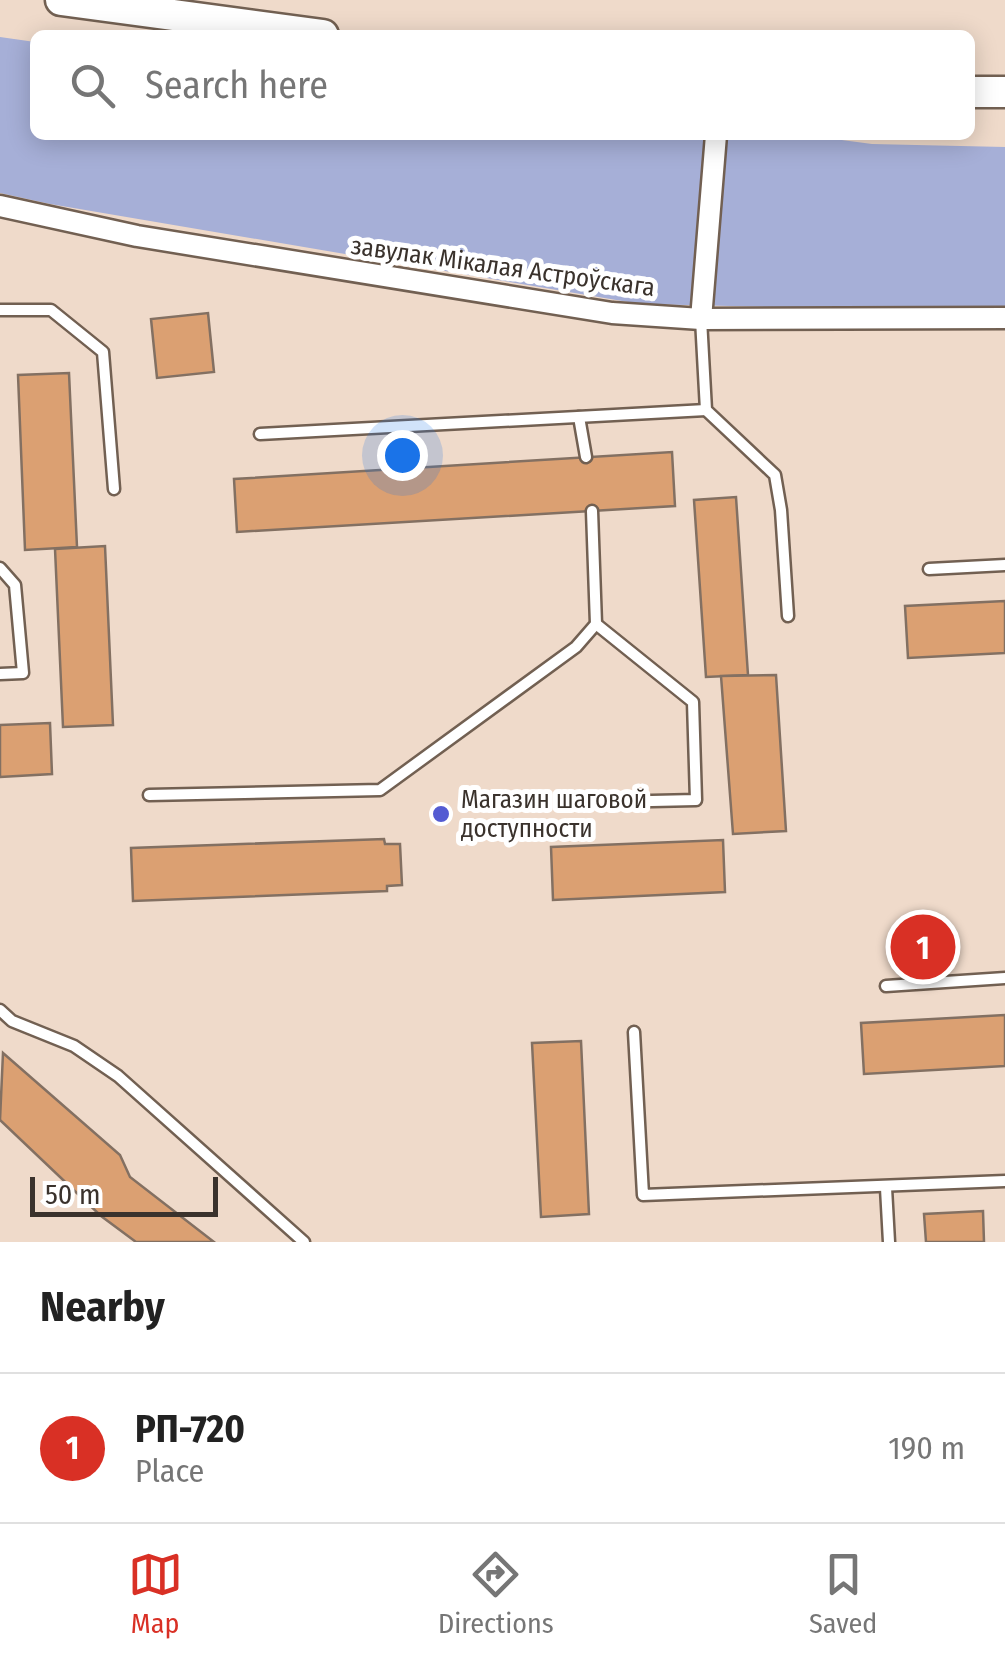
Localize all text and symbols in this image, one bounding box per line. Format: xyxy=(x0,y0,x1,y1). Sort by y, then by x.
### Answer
search box xyxy=(30,30,975,140)
icon: search xyxy=(65,58,120,113)
text: Search here xyxy=(145,62,328,108)
street label: завулак Мікалая Астроўскага xyxy=(349,231,657,303)
your location xyxy=(377,430,428,481)
place label: Магазин шаговой доступности xyxy=(461,785,647,844)
marker: Магазин шаговой доступности xyxy=(430,803,452,825)
pin: 1 xyxy=(890,910,956,984)
scale bar xyxy=(30,1172,218,1216)
text: 50 m xyxy=(45,1178,101,1211)
text: Nearby xyxy=(40,1282,165,1332)
text: РП-720 xyxy=(135,1406,245,1452)
text: 1 xyxy=(66,1429,79,1467)
text: 190 m xyxy=(888,1429,965,1467)
text: Place xyxy=(135,1452,204,1490)
tab: Map xyxy=(128,1547,183,1640)
tab: Directions xyxy=(438,1547,554,1640)
tab: Saved xyxy=(809,1547,877,1640)

